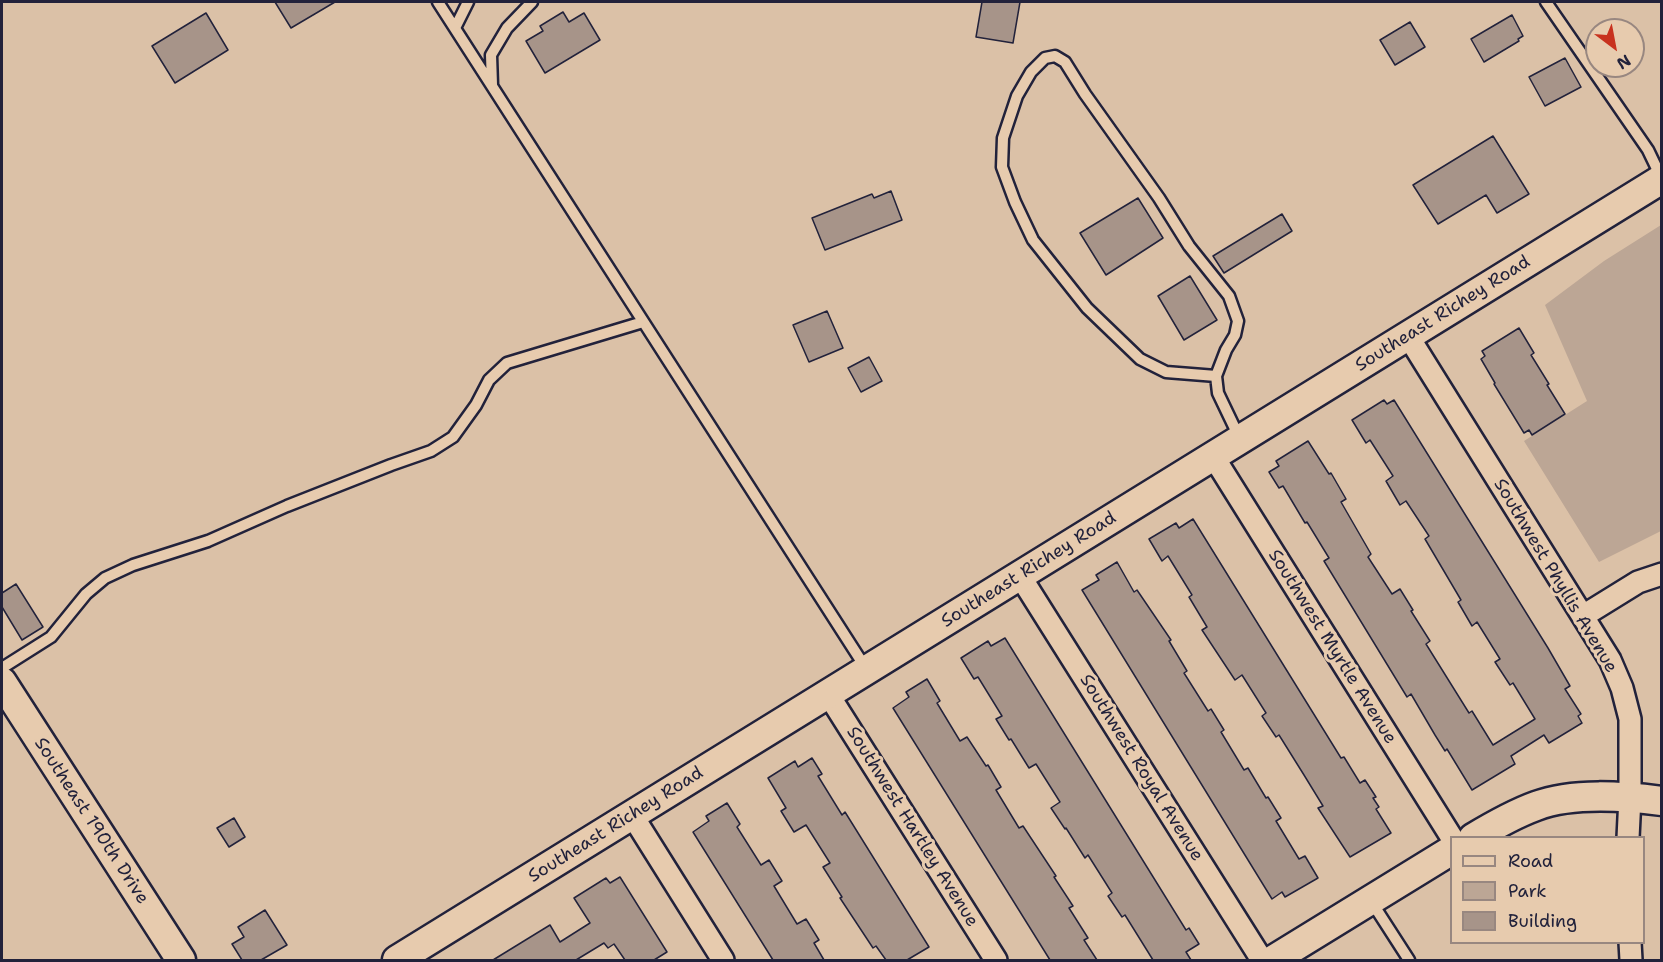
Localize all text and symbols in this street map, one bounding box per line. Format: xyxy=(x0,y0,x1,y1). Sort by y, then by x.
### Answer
north arrow xyxy=(1585,18,1645,78)
text: N xyxy=(1613,50,1635,74)
street label: Southeast Richey Road xyxy=(1352,251,1534,377)
street label: Southwest Phyllis Avenue xyxy=(1488,475,1622,677)
street label: Southeast Richey Road xyxy=(938,507,1120,633)
street label: Southwest Myrtle Avenue xyxy=(1263,546,1401,748)
street label: Southwest Royal Avenue xyxy=(1074,671,1208,865)
street label: Southwest Hartley Avenue xyxy=(841,723,983,931)
street label: Southeast 190th Drive xyxy=(29,734,153,908)
street label: Southeast Richey Road xyxy=(525,762,707,888)
legend xyxy=(1450,836,1645,944)
text: Road xyxy=(1508,849,1553,873)
text: Park xyxy=(1508,879,1547,903)
text: Building xyxy=(1508,909,1577,933)

